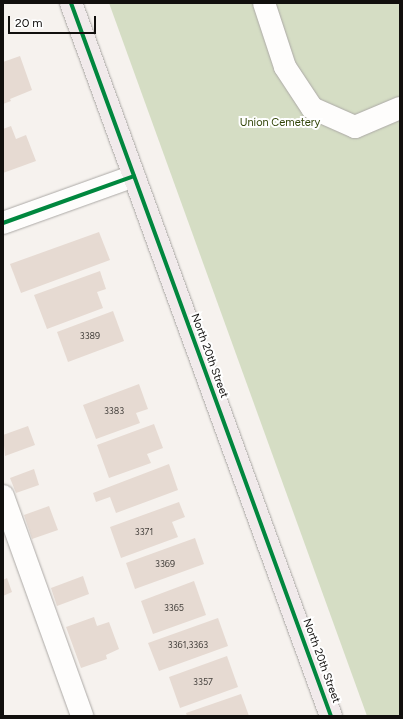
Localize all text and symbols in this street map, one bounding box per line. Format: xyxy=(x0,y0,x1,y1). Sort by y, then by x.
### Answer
scale bar xyxy=(10,8,98,34)
text: 20 m xyxy=(15,16,43,30)
park label: Union Cemetery xyxy=(240,116,320,130)
street label: North 20th Street xyxy=(188,312,230,400)
house number: 3389 xyxy=(80,331,100,341)
house number: 3383 xyxy=(104,406,124,416)
house number: 3371 xyxy=(135,527,153,537)
house number: 3369 xyxy=(155,559,175,569)
house number: 3365 xyxy=(164,603,184,613)
street label: North 20th Street xyxy=(300,617,342,705)
house number: 3361,3363 xyxy=(168,640,208,650)
house number: 3357 xyxy=(193,677,213,687)

